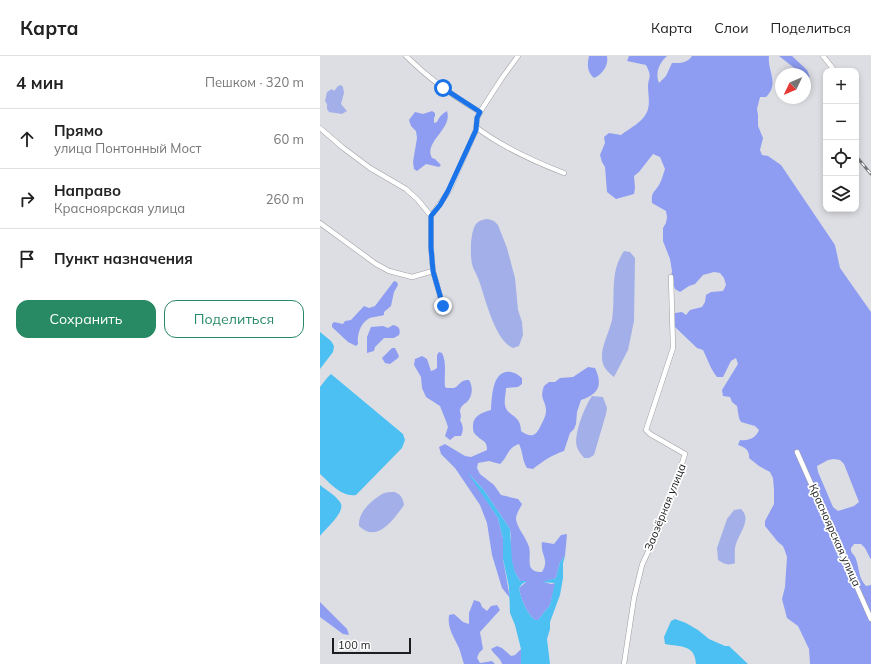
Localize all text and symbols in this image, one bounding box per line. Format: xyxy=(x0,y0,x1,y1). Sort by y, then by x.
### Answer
text: Карта xyxy=(20,16,78,40)
text: Карта xyxy=(651,19,692,37)
text: Слои xyxy=(714,19,749,37)
text: Поделиться xyxy=(771,19,851,37)
north arrow xyxy=(775,68,811,104)
map controls xyxy=(823,68,859,212)
button: + xyxy=(823,68,859,104)
text: 4 мин xyxy=(16,72,64,93)
text: Пешком · 320 m xyxy=(205,74,304,90)
route start xyxy=(434,79,452,97)
button: − xyxy=(823,104,859,140)
text: Прямо xyxy=(54,121,103,140)
icon: ahead xyxy=(16,128,38,150)
text: 60 m xyxy=(274,131,304,147)
text: улица Понтонный Мост xyxy=(54,140,202,156)
button: locate xyxy=(823,140,859,176)
button: layers xyxy=(823,176,859,212)
text: Направо xyxy=(54,181,121,200)
icon: right xyxy=(16,188,38,210)
text: 260 m xyxy=(266,191,304,207)
text: Красноярская улица xyxy=(54,200,185,216)
icon: arrive xyxy=(16,248,38,270)
text: Пункт назначения xyxy=(54,249,193,268)
route end xyxy=(434,297,452,315)
button: Сохранить xyxy=(16,300,156,338)
button: Поделиться xyxy=(164,300,304,338)
street label: Заозёрная улица xyxy=(641,461,689,553)
street label: Красноярская улица xyxy=(806,481,864,589)
scale bar xyxy=(332,636,411,655)
text: 100 m xyxy=(338,638,370,652)

